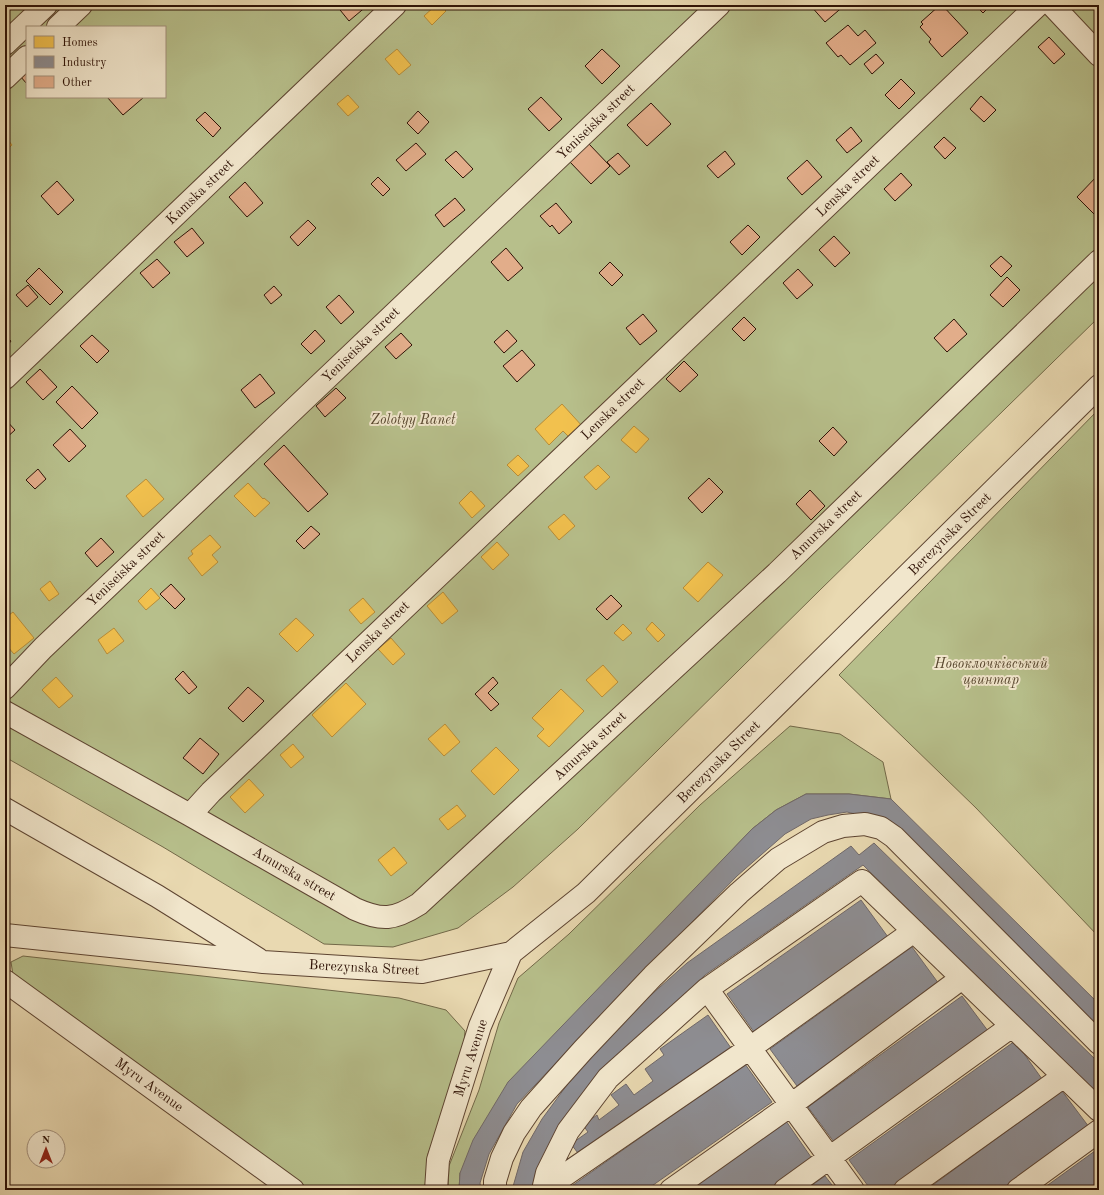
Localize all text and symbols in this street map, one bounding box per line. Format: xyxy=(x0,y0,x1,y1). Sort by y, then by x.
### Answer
legend xyxy=(26,26,166,98)
text: Homes xyxy=(62,37,98,49)
text: Industry xyxy=(62,57,107,69)
text: Other xyxy=(62,77,92,89)
street label: Yeniseiska street xyxy=(554,81,638,162)
street label: Lenska street xyxy=(814,152,882,220)
street label: Kamska street xyxy=(164,157,236,227)
street label: Yeniseiska street xyxy=(319,304,403,385)
street label: Lenska street xyxy=(579,375,647,443)
park label: Zolotyy Ranet xyxy=(370,413,456,428)
street label: Amurska street xyxy=(787,487,865,563)
street label: Berezynska Street xyxy=(906,490,994,578)
street label: Yeniseiska street xyxy=(84,528,168,609)
street label: Lenska street xyxy=(344,598,412,666)
park label: Новоклочківський цвинтар xyxy=(933,657,1048,688)
street label: Amurska street xyxy=(551,709,629,783)
street label: Berezynska Street xyxy=(675,718,763,806)
street label: Amurska street xyxy=(250,845,338,904)
street label: Berezynska Street xyxy=(308,958,420,978)
street label: Myru Avenue xyxy=(452,1017,490,1099)
street label: Myru Avenue xyxy=(112,1056,186,1114)
north arrow xyxy=(26,1129,66,1169)
text: N xyxy=(42,1135,51,1146)

